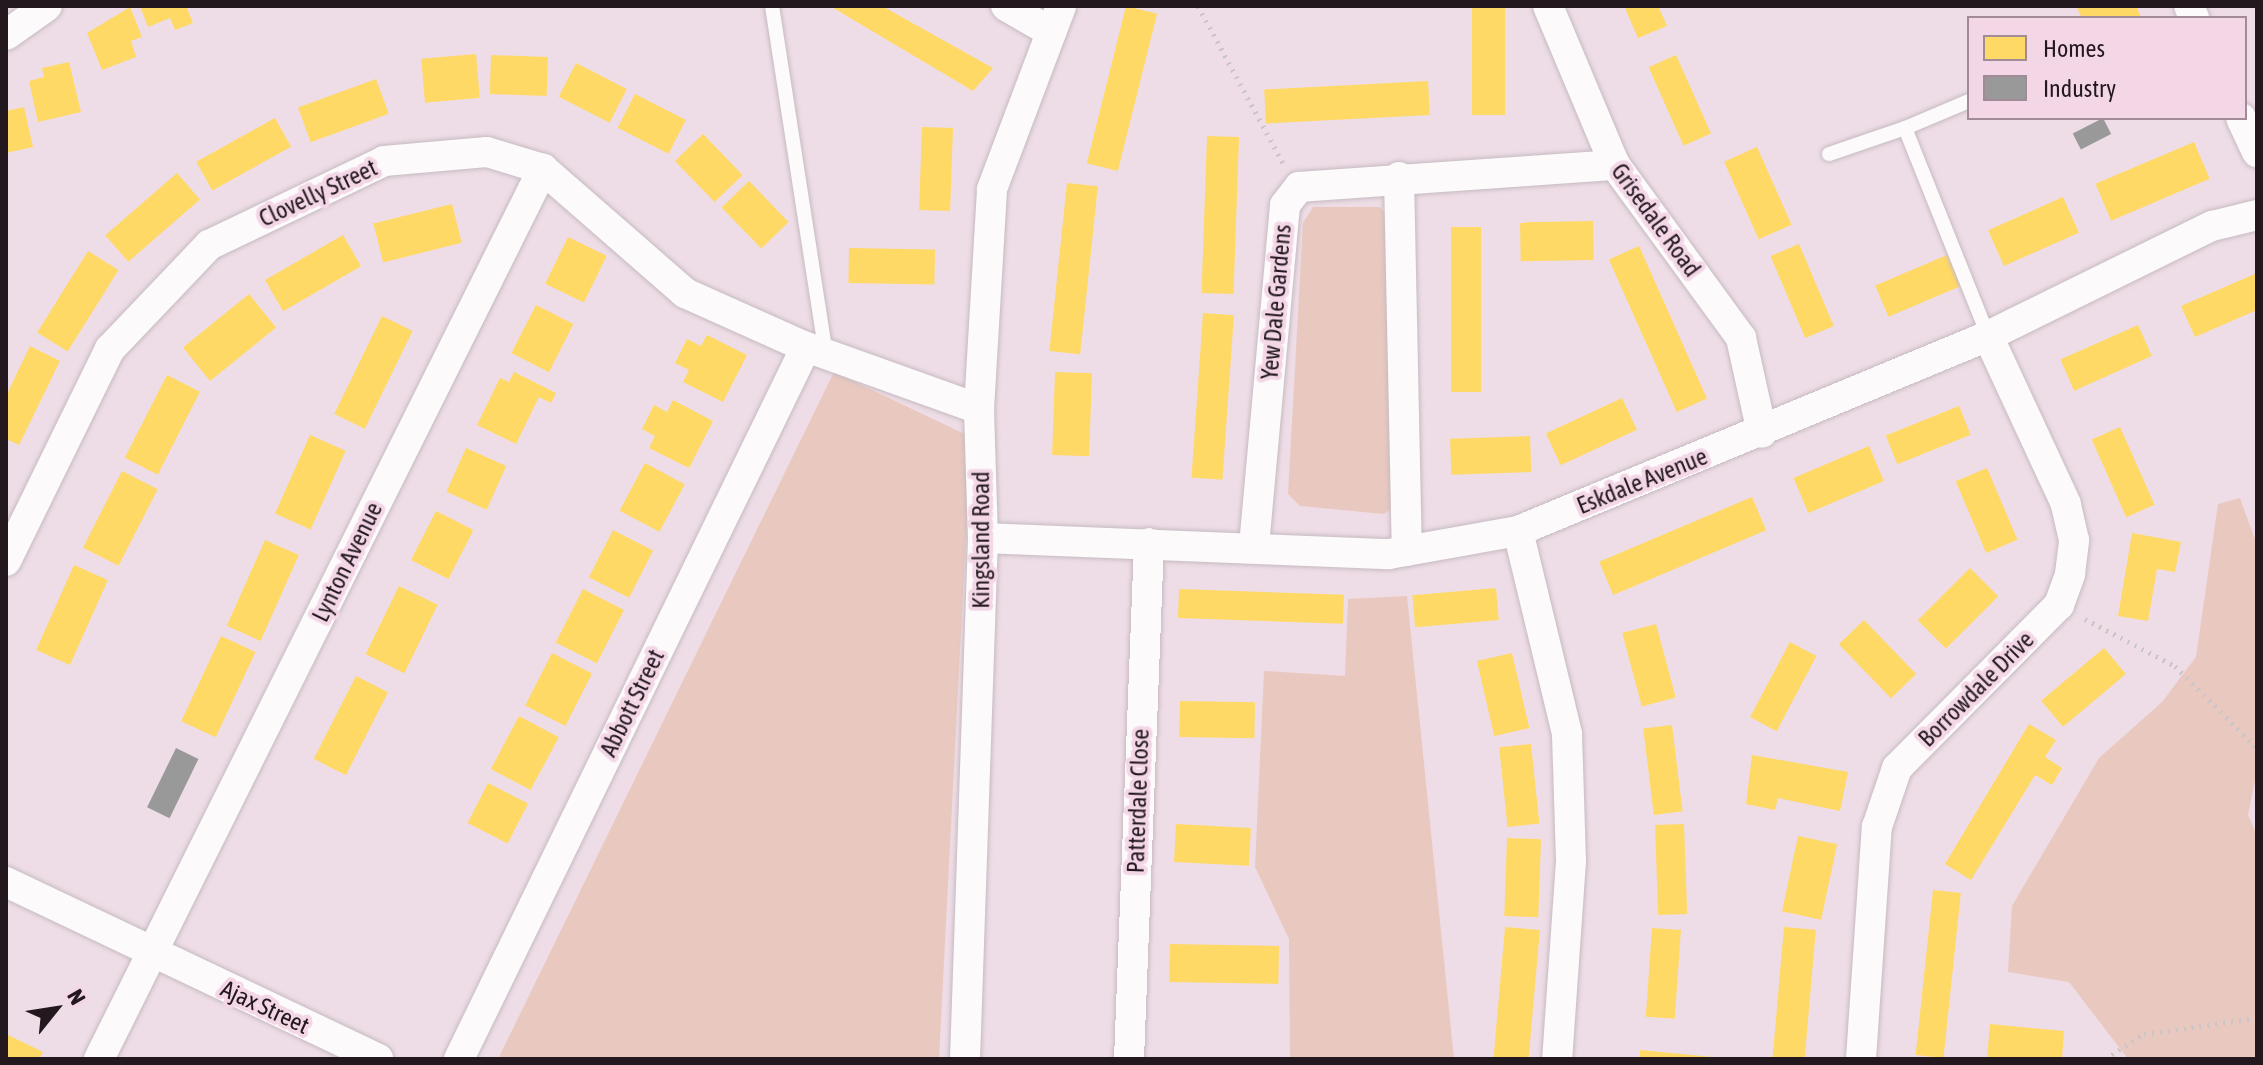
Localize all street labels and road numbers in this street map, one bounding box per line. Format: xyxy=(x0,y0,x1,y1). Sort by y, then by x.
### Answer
street label: Clovelly Street xyxy=(254,153,382,233)
street label: Grisedale Road xyxy=(1605,158,1707,282)
street label: Yew Dale Gardens xyxy=(1255,223,1297,381)
street label: Eskdale Avenue xyxy=(1573,442,1711,520)
street label: Kingsland Road xyxy=(967,471,995,609)
street label: Lynton Avenue xyxy=(306,498,388,626)
street label: Borrowdale Drive xyxy=(1912,625,2040,753)
street label: Abbott Street xyxy=(594,645,670,761)
street label: Patterdale Close xyxy=(1121,728,1155,874)
street label: Ajax Street xyxy=(216,974,314,1040)

